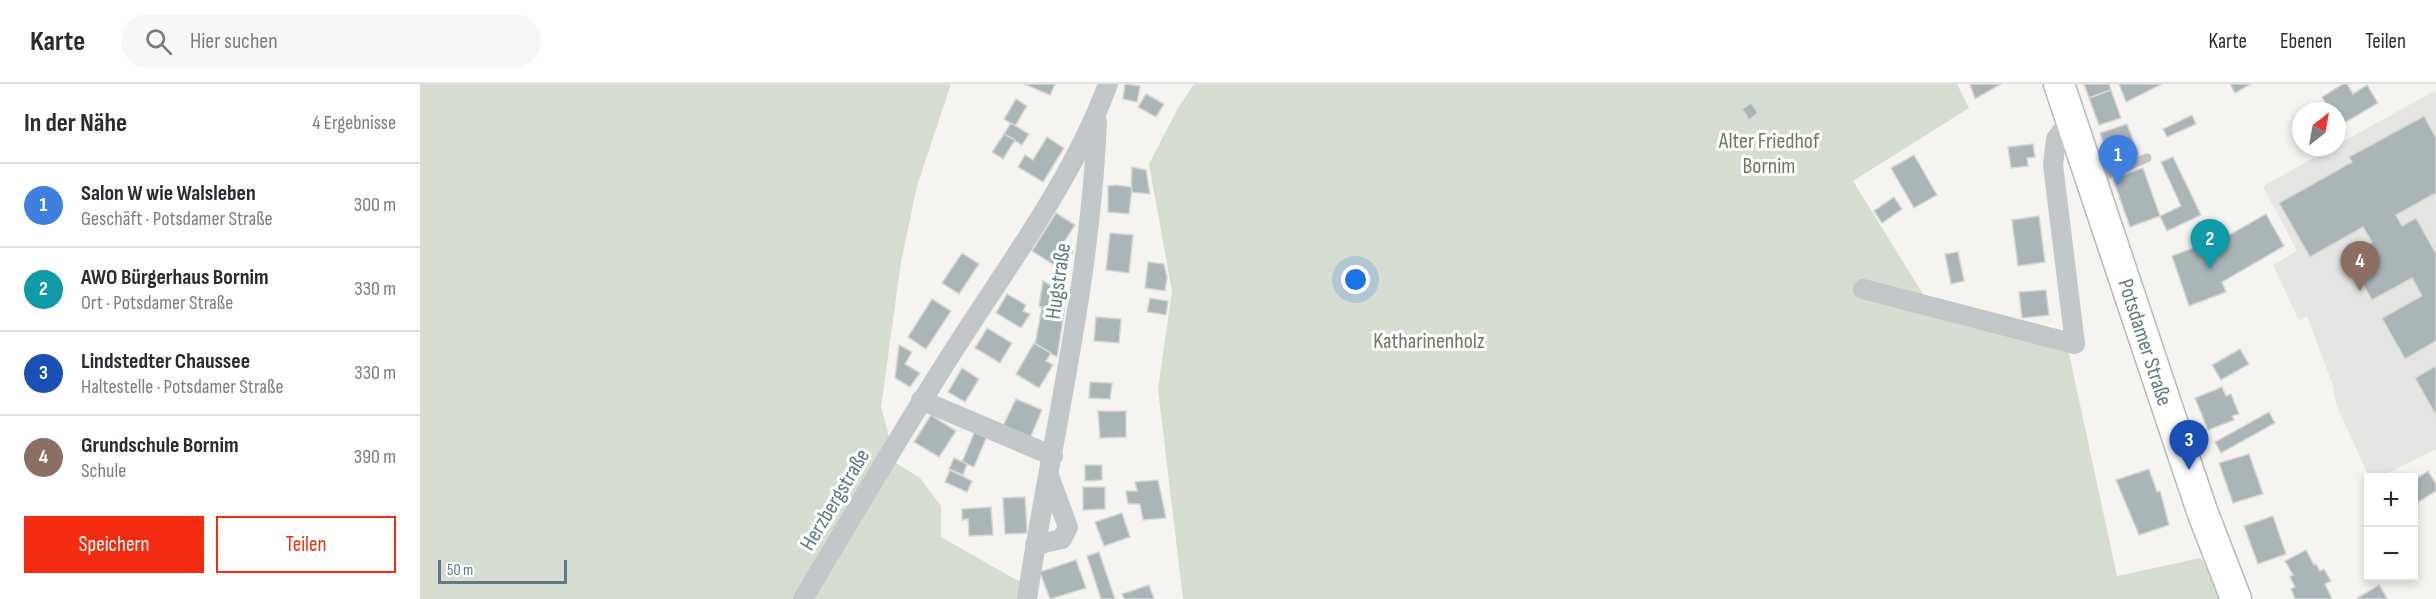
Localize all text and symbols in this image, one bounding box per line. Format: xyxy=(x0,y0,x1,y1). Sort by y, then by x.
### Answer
search box xyxy=(121,14,541,68)
text: Karte xyxy=(30,25,85,58)
icon: search xyxy=(142,25,175,58)
text: Hier suchen xyxy=(190,28,278,55)
text: Karte xyxy=(2209,29,2247,54)
text: Ebenen xyxy=(2280,29,2332,54)
text: Teilen xyxy=(2365,29,2406,54)
north arrow xyxy=(2292,102,2346,156)
text: In der Nähe xyxy=(24,108,127,139)
text: 4 Ergebnisse xyxy=(312,111,396,135)
park label: Alter Friedhof Bornim xyxy=(1718,128,1820,180)
pin: 1 xyxy=(2098,135,2138,185)
text: Salon W wie Walsleben xyxy=(81,180,256,207)
text: 1 xyxy=(40,193,47,217)
text: 300 m xyxy=(354,193,396,217)
text: Geschäft · Potsdamer Straße xyxy=(81,207,273,231)
pin: 2 xyxy=(2190,220,2230,269)
street label: Hugstraße xyxy=(1040,242,1077,321)
pin: 4 xyxy=(2340,242,2380,291)
text: AWO Bürgerhaus Bornim xyxy=(81,264,269,291)
your location xyxy=(1341,265,1370,294)
street label: Potsdamer Straße xyxy=(2111,276,2178,409)
text: 2 xyxy=(39,277,48,301)
text: 330 m xyxy=(354,277,396,301)
text: Ort · Potsdamer Straße xyxy=(81,291,233,315)
park label: Katharinenholz xyxy=(1373,328,1485,355)
text: Lindstedter Chaussee xyxy=(81,348,250,375)
text: 3 xyxy=(39,361,48,385)
text: 330 m xyxy=(354,361,396,385)
text: Haltestelle · Potsdamer Straße xyxy=(81,375,283,399)
pin: 3 xyxy=(2170,420,2208,470)
text: Grundschule Bornim xyxy=(81,432,238,459)
street label: Herzbergstraße xyxy=(794,444,876,556)
text: 4 xyxy=(39,445,48,469)
text: 390 m xyxy=(354,445,396,469)
text: Schule xyxy=(81,459,126,483)
map controls xyxy=(2364,473,2418,581)
button: + xyxy=(2364,473,2418,527)
button: Speichern xyxy=(24,516,204,573)
button: Teilen xyxy=(216,516,396,573)
button: − xyxy=(2364,527,2418,581)
scale bar xyxy=(438,557,567,584)
text: 50 m xyxy=(447,561,473,580)

